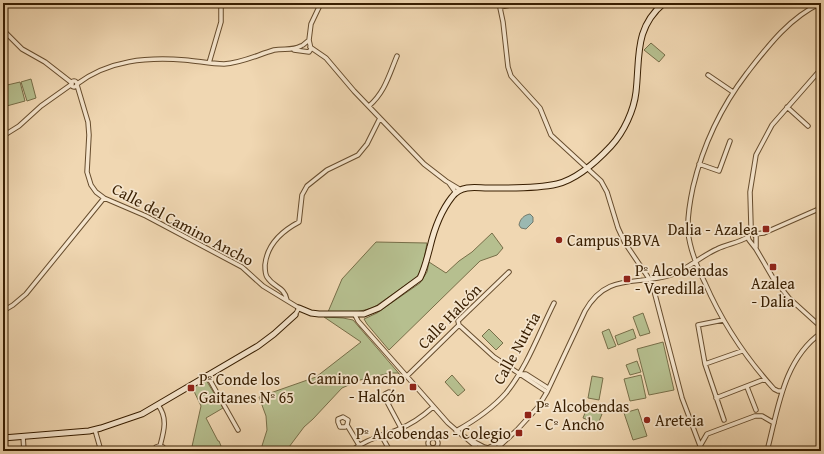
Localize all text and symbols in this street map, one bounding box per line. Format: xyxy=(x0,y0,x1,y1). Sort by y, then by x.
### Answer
street label: Calle del Camino Ancho xyxy=(108,176,258,272)
place label: Dalia - Azalea xyxy=(668,217,758,241)
marker: Dalia - Azalea xyxy=(761,224,771,234)
place label: Campus BBVA xyxy=(567,228,661,252)
marker: Campus BBVA xyxy=(554,235,564,245)
place label: Pº Alcobendas - Veredilla xyxy=(635,258,728,300)
marker: Azalea - Dalia xyxy=(768,262,778,272)
place label: Azalea - Dalia xyxy=(751,271,795,313)
marker: Pº Alcobendas - Veredilla xyxy=(622,274,632,284)
street label: Calle Halcón xyxy=(411,278,487,354)
street label: Calle Nutria xyxy=(486,307,546,389)
place label: Camino Ancho - Halcón xyxy=(308,366,405,408)
place label: Pº Conde los Gaitanes Nº 65 xyxy=(199,367,294,409)
marker: Camino Ancho - Halcón xyxy=(408,382,418,392)
marker: Pº Conde los Gaitanes Nº 65 xyxy=(186,383,196,393)
place label: Pº Alcobendas - Cº Ancho xyxy=(536,394,629,436)
place label: Areteia xyxy=(655,408,704,432)
marker: Pº Alcobendas - Cº Ancho xyxy=(523,410,533,420)
marker: Areteia xyxy=(642,415,652,425)
place label: Pº Alcobendas - Colegio xyxy=(356,421,511,445)
marker: Pº Alcobendas - Colegio xyxy=(514,428,524,438)

